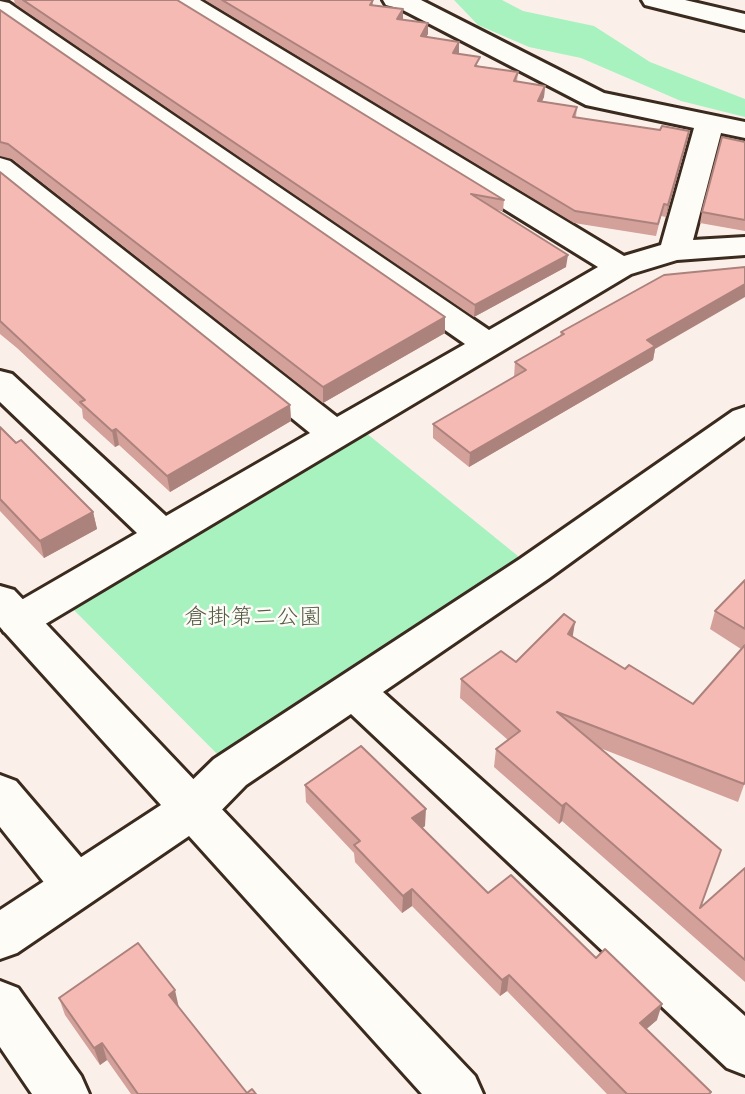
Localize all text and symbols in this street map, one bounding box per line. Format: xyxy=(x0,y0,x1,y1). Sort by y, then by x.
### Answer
park label: 倉掛第二公園 xyxy=(184,606,322,634)

